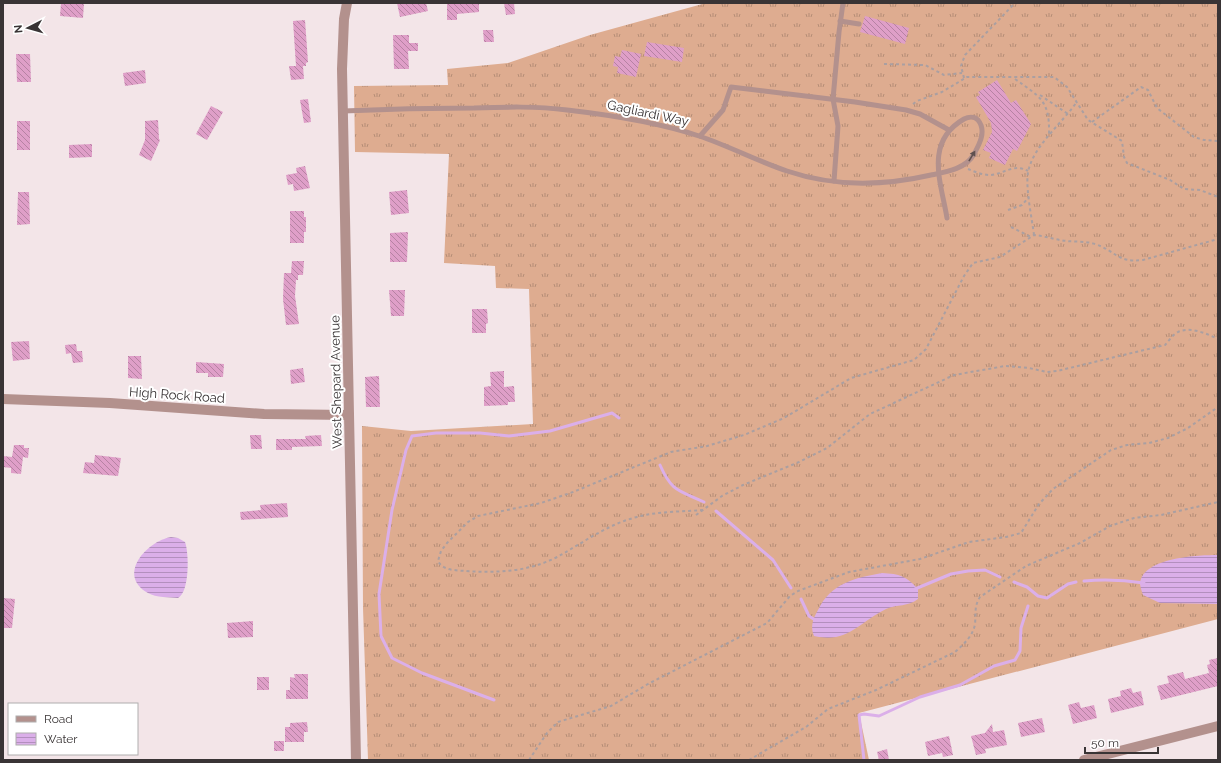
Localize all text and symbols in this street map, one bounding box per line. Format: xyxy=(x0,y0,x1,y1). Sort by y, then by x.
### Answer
north arrow xyxy=(8,8,48,48)
text: N xyxy=(12,24,25,34)
street label: Gagliardi Way xyxy=(606,97,690,129)
one-way arrow xyxy=(969,150,976,162)
street label: West Shepard Avenue xyxy=(327,315,345,449)
street label: High Rock Road xyxy=(129,384,225,406)
legend xyxy=(8,703,138,755)
text: Road xyxy=(44,712,73,726)
scale bar xyxy=(1085,729,1158,755)
text: Water xyxy=(44,732,78,746)
text: 50 m xyxy=(1091,736,1119,750)

